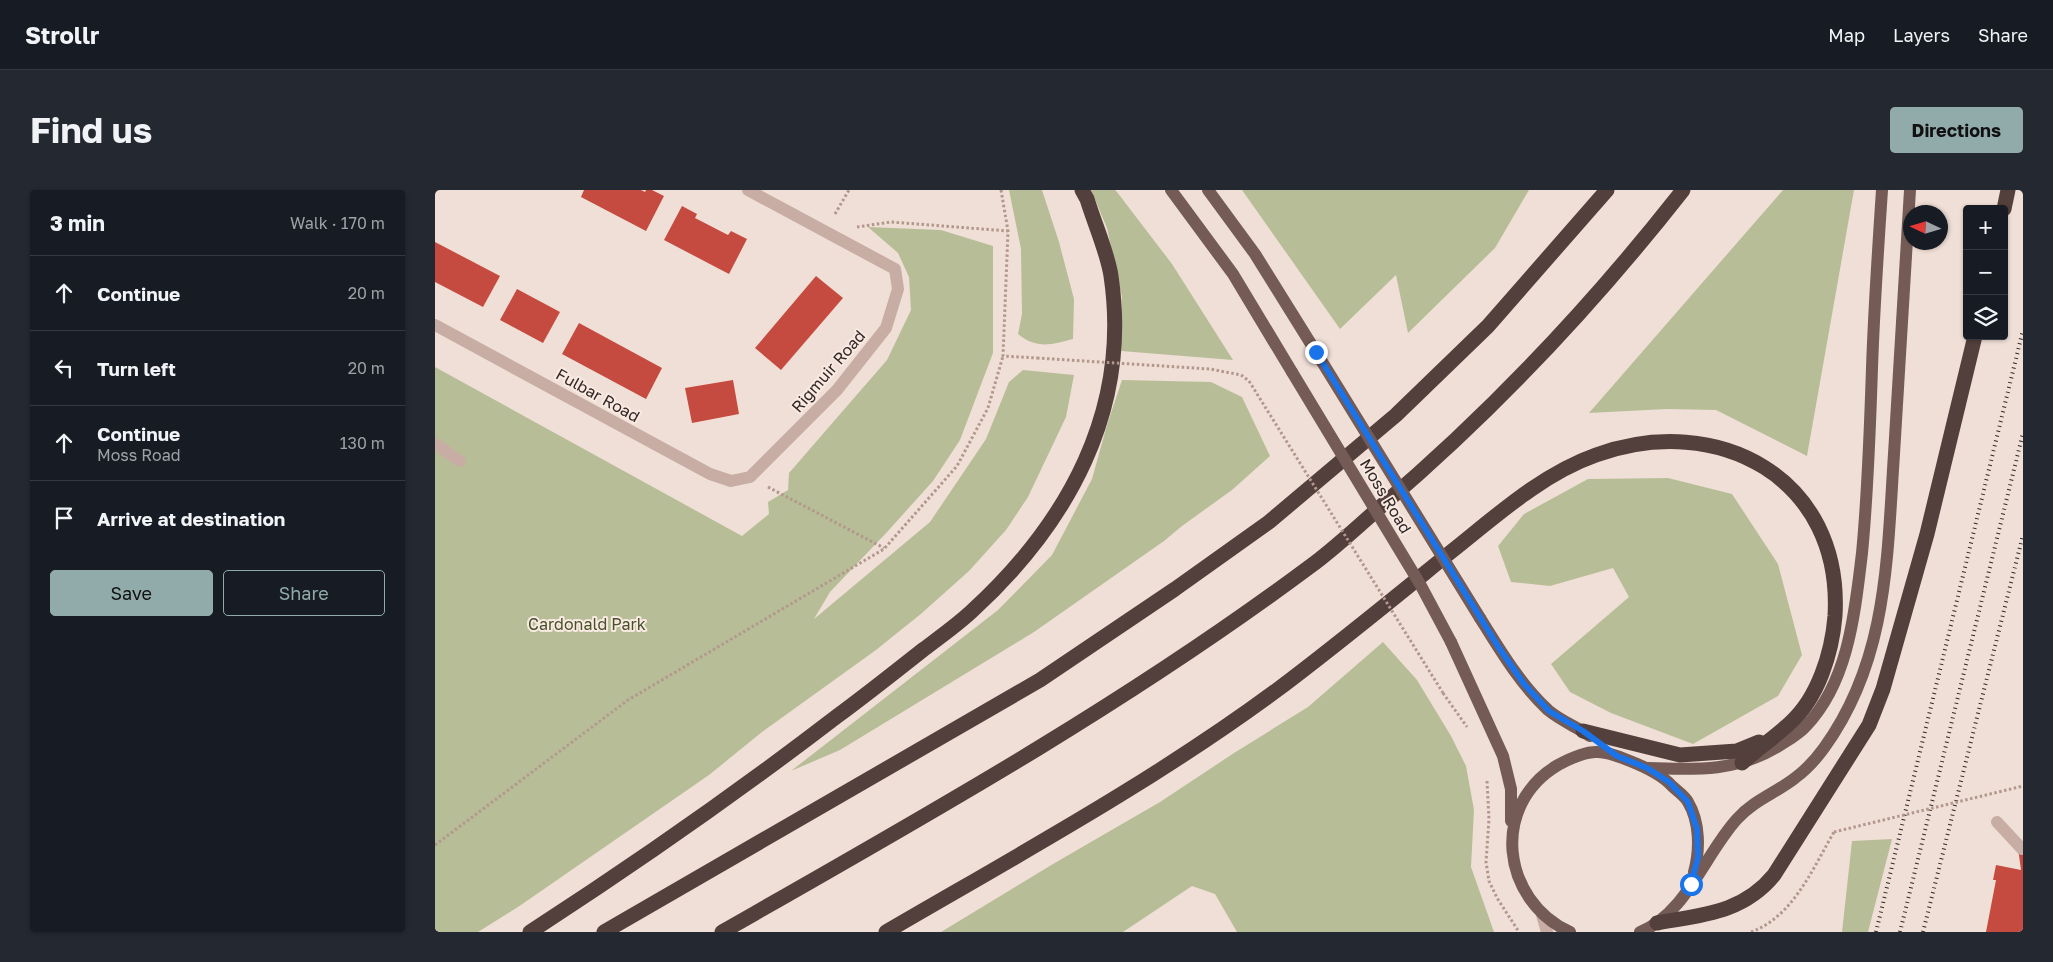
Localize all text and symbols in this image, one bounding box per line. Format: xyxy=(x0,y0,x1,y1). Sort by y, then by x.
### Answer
text: Strollr xyxy=(25,20,99,49)
text: Map xyxy=(1828,24,1865,46)
text: Layers xyxy=(1893,24,1950,46)
text: Share xyxy=(1978,24,2028,46)
button: Directions xyxy=(1890,107,2023,153)
text: Find us xyxy=(30,109,152,151)
north arrow xyxy=(1903,205,1948,250)
map controls xyxy=(1963,205,2008,340)
button: + xyxy=(1963,205,2008,250)
text: 3 min xyxy=(50,210,105,236)
text: Walk · 170 m xyxy=(290,213,385,233)
button: − xyxy=(1963,250,2008,295)
icon: ahead xyxy=(50,279,78,307)
text: Continue xyxy=(97,282,180,305)
text: 20 m xyxy=(348,283,385,303)
button: layers xyxy=(1963,295,2008,340)
street label: Rigmuir Road xyxy=(787,326,869,416)
route end xyxy=(1305,341,1328,364)
icon: left xyxy=(50,354,78,382)
text: Turn left xyxy=(97,357,176,380)
text: 20 m xyxy=(348,358,385,378)
street label: Fulbar Road xyxy=(553,364,643,426)
text: Continue xyxy=(97,422,180,445)
icon: ahead xyxy=(50,429,78,457)
text: 130 m xyxy=(340,433,385,453)
text: Moss Road xyxy=(97,445,181,465)
street label: Moss Road xyxy=(1356,455,1416,537)
icon: arrive xyxy=(50,504,78,532)
text: Arrive at destination xyxy=(97,507,285,530)
button: Save xyxy=(50,570,213,616)
button: Share xyxy=(223,570,385,616)
park label: Cardonald Park xyxy=(528,614,646,634)
route start xyxy=(1680,873,1703,896)

